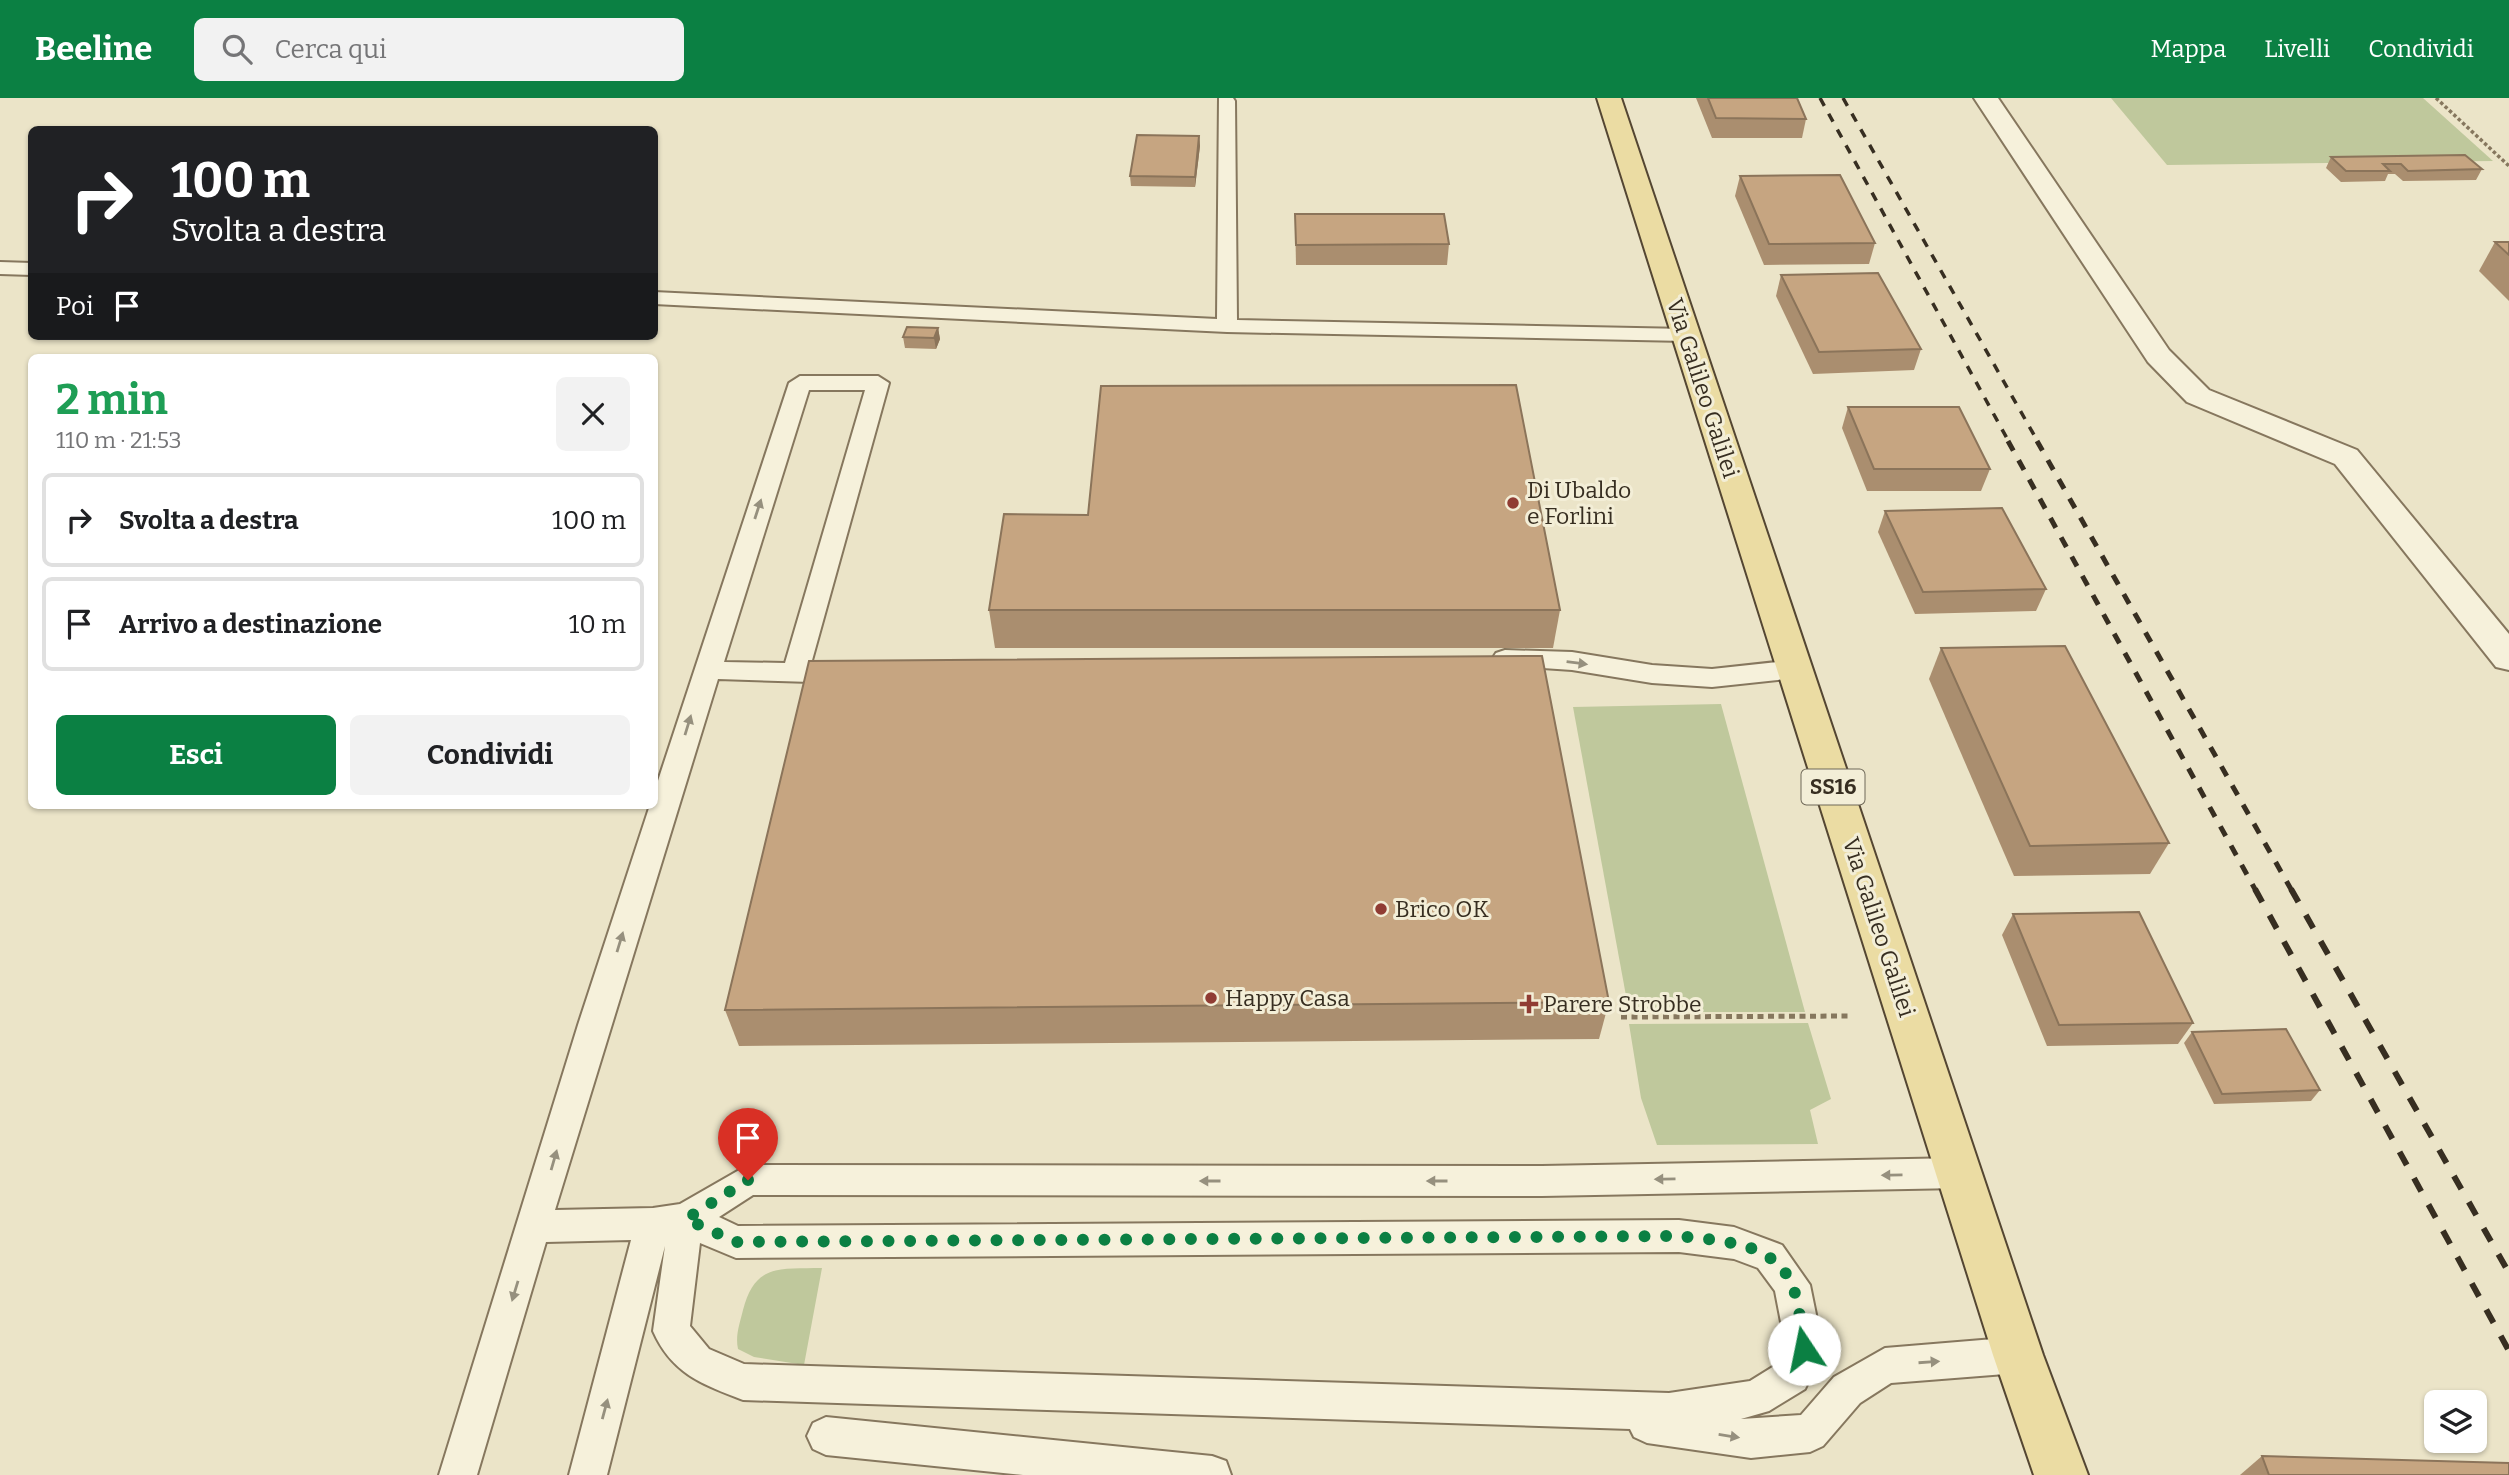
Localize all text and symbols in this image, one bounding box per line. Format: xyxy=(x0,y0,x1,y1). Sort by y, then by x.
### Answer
search box xyxy=(194,18,684,81)
text: Beeline xyxy=(35,29,152,69)
icon: search xyxy=(218,30,256,68)
text: Cerca qui xyxy=(274,34,387,65)
text: Mappa xyxy=(2150,35,2226,63)
text: Livelli xyxy=(2264,35,2330,63)
text: Condividi xyxy=(2368,35,2474,63)
text: 100 m xyxy=(171,151,310,210)
icon: right xyxy=(56,154,147,245)
text: Svolta a destra xyxy=(171,211,386,249)
icon: arrive xyxy=(108,287,146,325)
text: Poi xyxy=(56,291,94,322)
street label: Via Galileo Galilei xyxy=(1661,295,1745,481)
text: 2 min xyxy=(56,375,168,425)
button: close xyxy=(556,377,630,451)
text: 110 m · 21:53 xyxy=(56,426,182,454)
place label: Di Ubaldo e Forlini xyxy=(1527,476,1631,530)
marker: Di Ubaldo e Forlini xyxy=(1505,495,1521,511)
one-way arrow xyxy=(754,498,764,519)
icon: right xyxy=(60,501,98,539)
text: Svolta a destra xyxy=(119,505,298,536)
text: 100 m xyxy=(552,505,626,536)
icon: arrive xyxy=(60,605,98,643)
text: Arrivo a destinazione xyxy=(119,609,382,640)
text: 10 m xyxy=(569,609,626,640)
one-way arrow xyxy=(1566,657,1588,668)
button: Esci xyxy=(56,715,336,795)
button: Condividi xyxy=(350,715,630,795)
one-way arrow xyxy=(684,715,694,736)
road number: SS16 xyxy=(1801,770,1864,804)
street label: Via Galileo Galilei xyxy=(1837,834,1921,1020)
place label: Brico OK xyxy=(1395,895,1489,923)
marker: Brico OK xyxy=(1373,901,1389,917)
one-way arrow xyxy=(615,932,626,953)
place label: Happy Casa xyxy=(1225,984,1350,1012)
marker: Happy Casa xyxy=(1203,990,1219,1006)
place label: Parere Strobbe xyxy=(1543,990,1702,1018)
marker: Parere Strobbe xyxy=(1521,996,1537,1012)
pin xyxy=(718,1108,778,1180)
icon: arrive xyxy=(729,1119,767,1157)
one-way arrow xyxy=(550,1149,560,1170)
one-way arrow xyxy=(1881,1169,1903,1181)
one-way arrow xyxy=(1653,1173,1675,1185)
one-way arrow xyxy=(1198,1175,1220,1187)
one-way arrow xyxy=(1426,1175,1448,1187)
one-way arrow xyxy=(509,1281,519,1302)
position arrow xyxy=(1767,1312,1841,1386)
one-way arrow xyxy=(1918,1356,1940,1367)
map controls xyxy=(2424,1390,2487,1453)
button: layers xyxy=(2424,1390,2487,1453)
one-way arrow xyxy=(600,1398,611,1420)
one-way arrow xyxy=(1718,1431,1740,1442)

